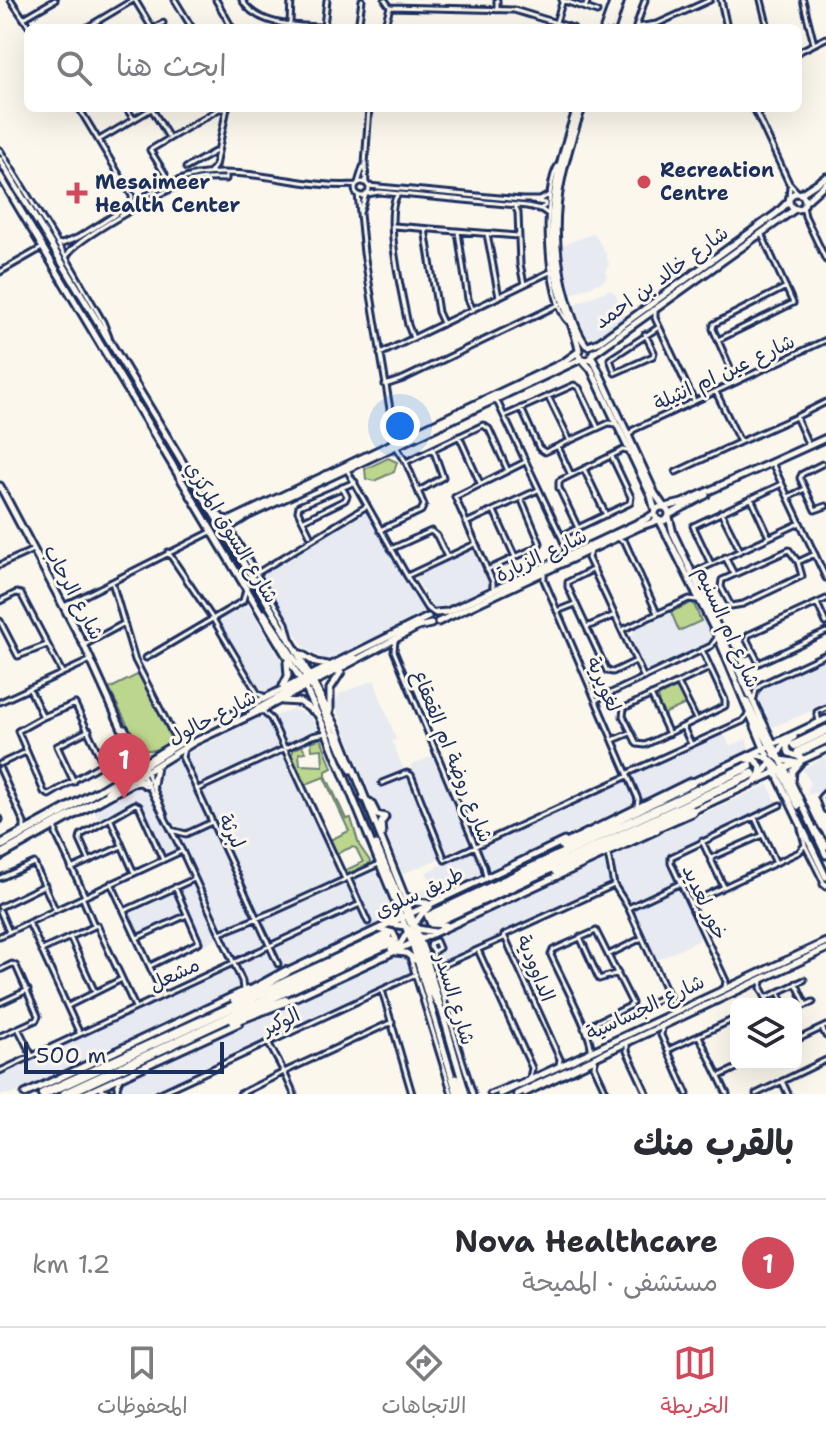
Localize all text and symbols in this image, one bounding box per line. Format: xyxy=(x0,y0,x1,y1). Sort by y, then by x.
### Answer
search box xyxy=(24,24,802,112)
text: ابحث هنا xyxy=(116,45,227,86)
icon: search xyxy=(52,46,96,90)
place label: Recreation Centre xyxy=(660,157,774,206)
place label: Mesaimeer Health Center xyxy=(95,169,241,218)
marker: Recreation Centre xyxy=(635,173,653,191)
marker: Mesaimeer Health Center xyxy=(66,182,88,204)
street label: شارع خالد بن احمد xyxy=(589,220,734,335)
street label: شارع عين ام انثيلة xyxy=(649,328,800,418)
your location xyxy=(380,406,420,446)
street label: شارع السوق المركزي xyxy=(178,456,285,609)
street label: شارع الزبارة xyxy=(491,522,591,588)
street label: شارع الرحاب xyxy=(37,540,110,645)
street label: شارع ام السنيم xyxy=(688,562,766,693)
street label: لغويرية xyxy=(581,652,627,716)
street label: شارع روضة ام القعقاع xyxy=(405,666,499,847)
street label: شارع حالول xyxy=(163,684,261,751)
pin: 1 xyxy=(98,733,150,799)
street label: لبرثة xyxy=(213,810,251,852)
street label: طريق سلوى xyxy=(370,860,468,925)
street label: خور لعديد xyxy=(676,860,734,944)
street label: الداوودية xyxy=(511,931,561,1005)
street label: شارع السدر xyxy=(427,948,481,1048)
street label: مشعل xyxy=(144,951,204,997)
street label: شارع الجساسية xyxy=(582,968,709,1047)
map controls xyxy=(730,998,802,1070)
button: layers xyxy=(730,998,802,1070)
street label: الوكير xyxy=(256,1001,304,1043)
scale bar xyxy=(24,1038,224,1074)
text: 500 m xyxy=(36,1041,106,1070)
text: بالقرب منك xyxy=(633,1120,794,1166)
text: Nova Healthcare xyxy=(454,1221,718,1262)
text: 1.2 km xyxy=(32,1246,111,1281)
text: 1 xyxy=(762,1246,774,1281)
text: مستشفى · المميحة xyxy=(522,1264,718,1299)
tab: المحفوظات xyxy=(97,1341,188,1425)
tab: الاتجاهات xyxy=(381,1341,466,1425)
tab: الخريطة xyxy=(660,1341,729,1425)

